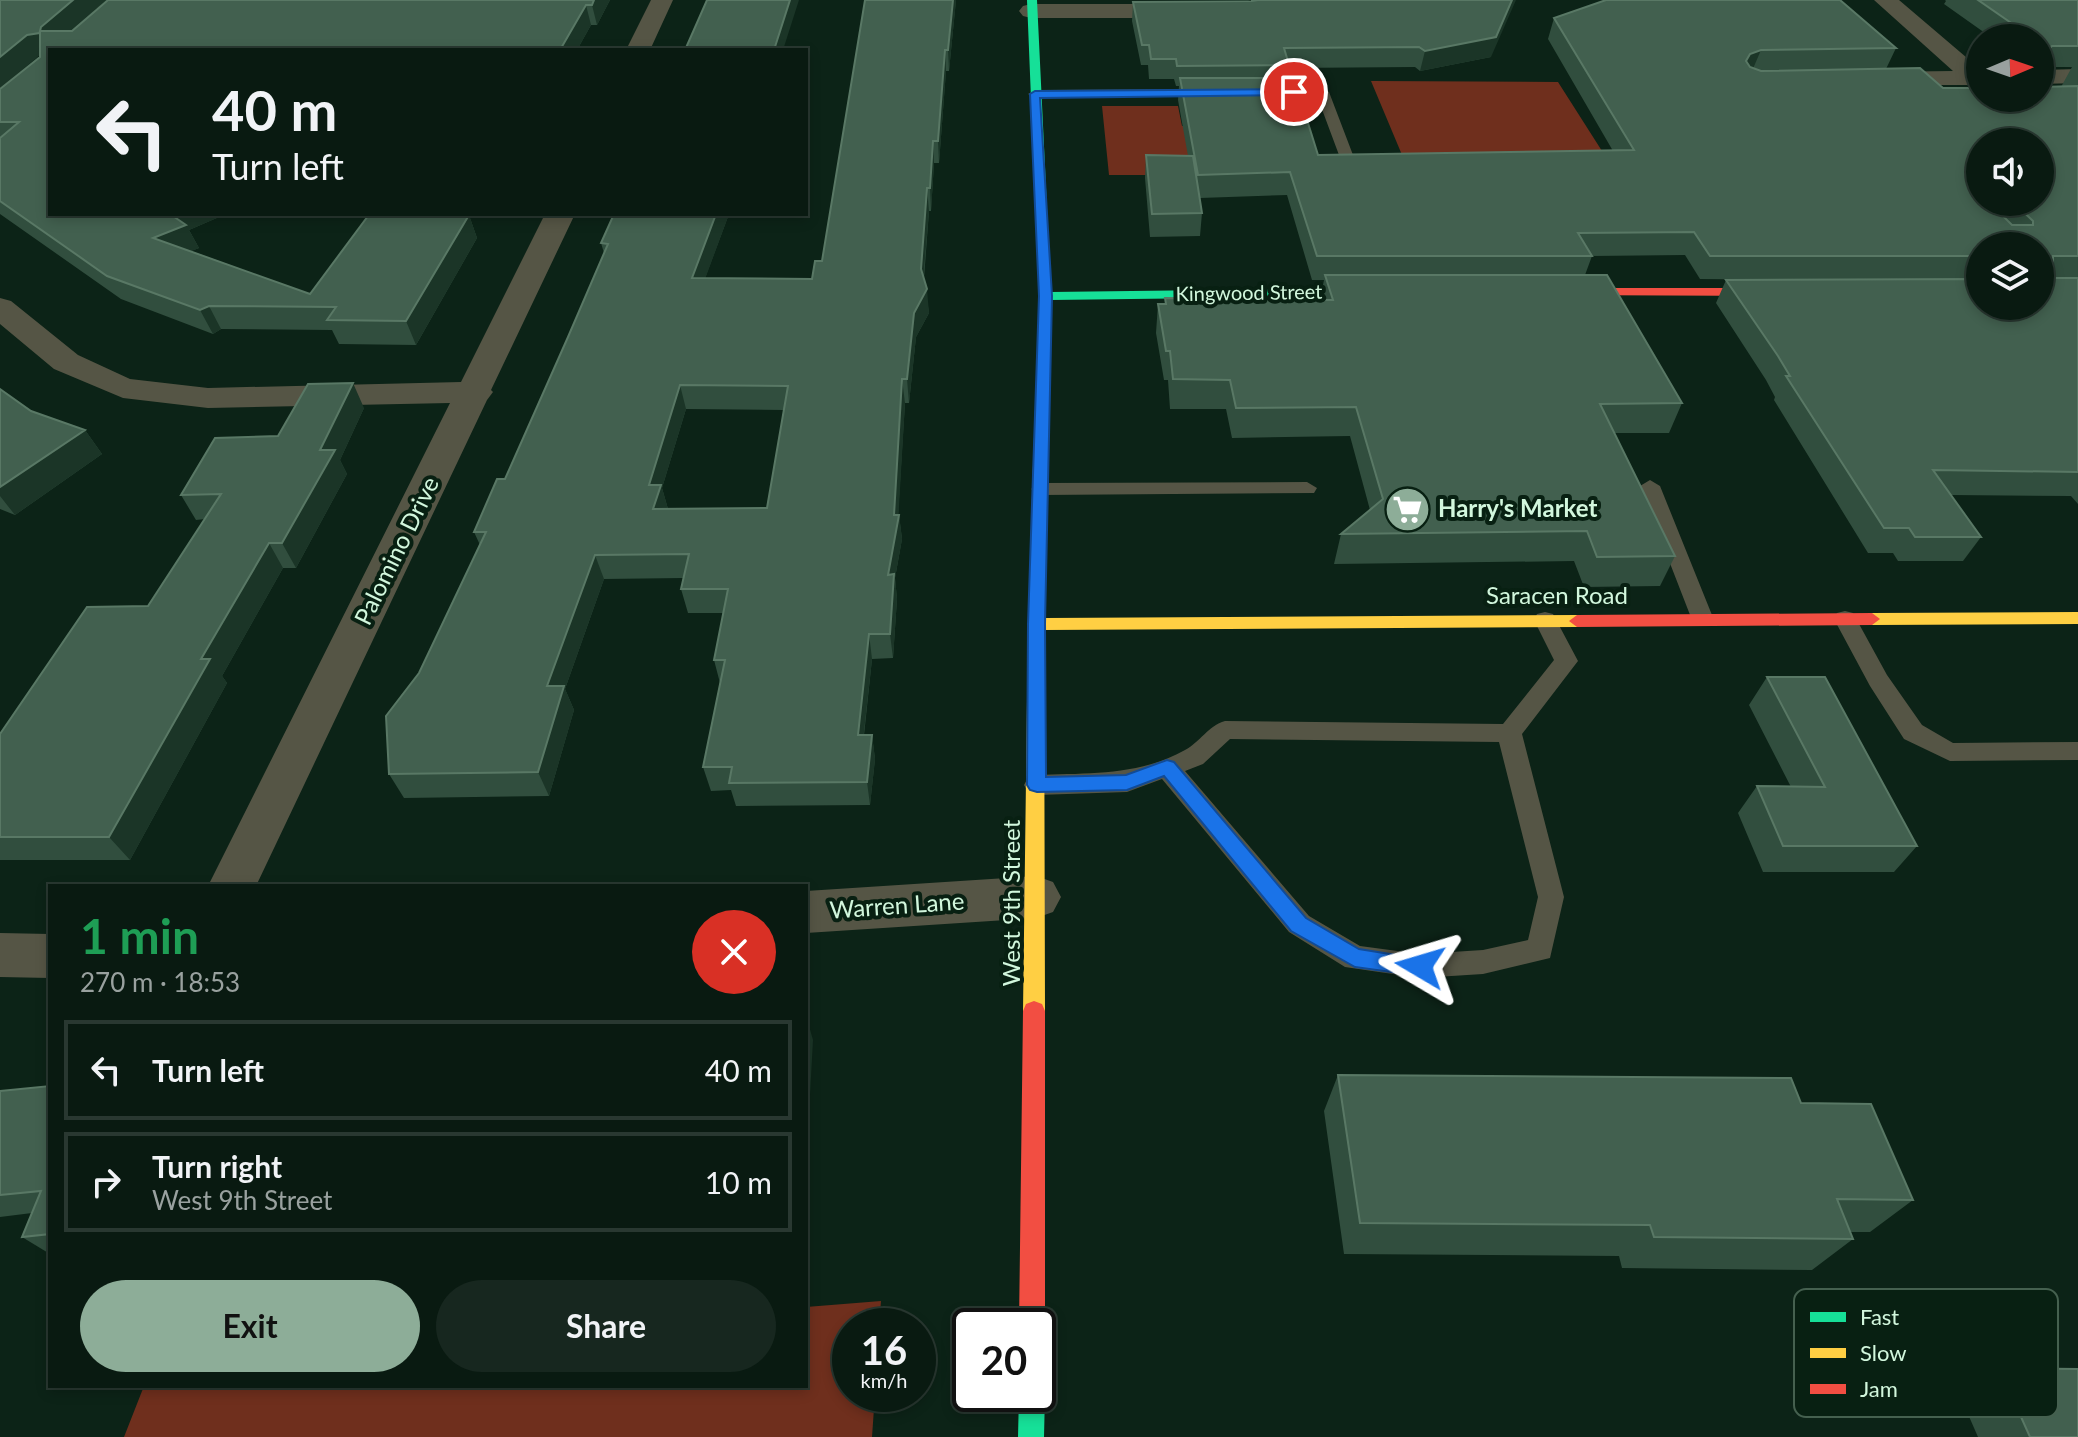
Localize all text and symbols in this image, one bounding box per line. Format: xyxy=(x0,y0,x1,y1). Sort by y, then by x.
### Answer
north arrow xyxy=(1966,24,2054,112)
map controls xyxy=(1966,24,2054,320)
pin xyxy=(1260,58,1328,126)
icon: arrive xyxy=(1272,70,1316,114)
text: 40 m xyxy=(212,76,337,143)
icon: left xyxy=(80,80,184,184)
button: sound xyxy=(1966,128,2054,216)
text: Turn left xyxy=(212,144,344,188)
button: layers xyxy=(1966,232,2054,320)
street label: Kingwood Street xyxy=(1175,279,1323,305)
street label: Palomino Drive xyxy=(347,472,444,629)
supermarket icon: Harry's Market xyxy=(1383,485,1431,533)
place label: Harry's Market xyxy=(1438,493,1597,522)
street label: Saracen Road xyxy=(1486,580,1628,609)
street label: West 9th Street xyxy=(996,819,1025,986)
street label: Warren Lane xyxy=(829,885,965,924)
text: 1 min xyxy=(80,907,199,964)
button: close xyxy=(692,910,776,994)
position arrow xyxy=(1378,924,1462,1008)
text: 270 m · 18:53 xyxy=(80,966,240,998)
icon: left xyxy=(84,1048,128,1092)
text: Turn left xyxy=(152,1052,264,1088)
text: 40 m xyxy=(705,1052,772,1088)
text: Turn right xyxy=(152,1148,282,1184)
icon: right xyxy=(84,1160,128,1204)
text: 10 m xyxy=(705,1164,772,1200)
text: West 9th Street xyxy=(152,1184,332,1216)
button: Exit xyxy=(80,1280,420,1372)
button: Share xyxy=(436,1280,776,1372)
legend xyxy=(1794,1289,2058,1417)
text: Fast xyxy=(1860,1303,1899,1330)
speed limit sign: 20 xyxy=(952,1308,1056,1412)
text: 16 xyxy=(861,1326,907,1374)
text: Slow xyxy=(1860,1339,1907,1366)
text: km/h xyxy=(861,1368,907,1392)
text: Jam xyxy=(1860,1375,1898,1402)

